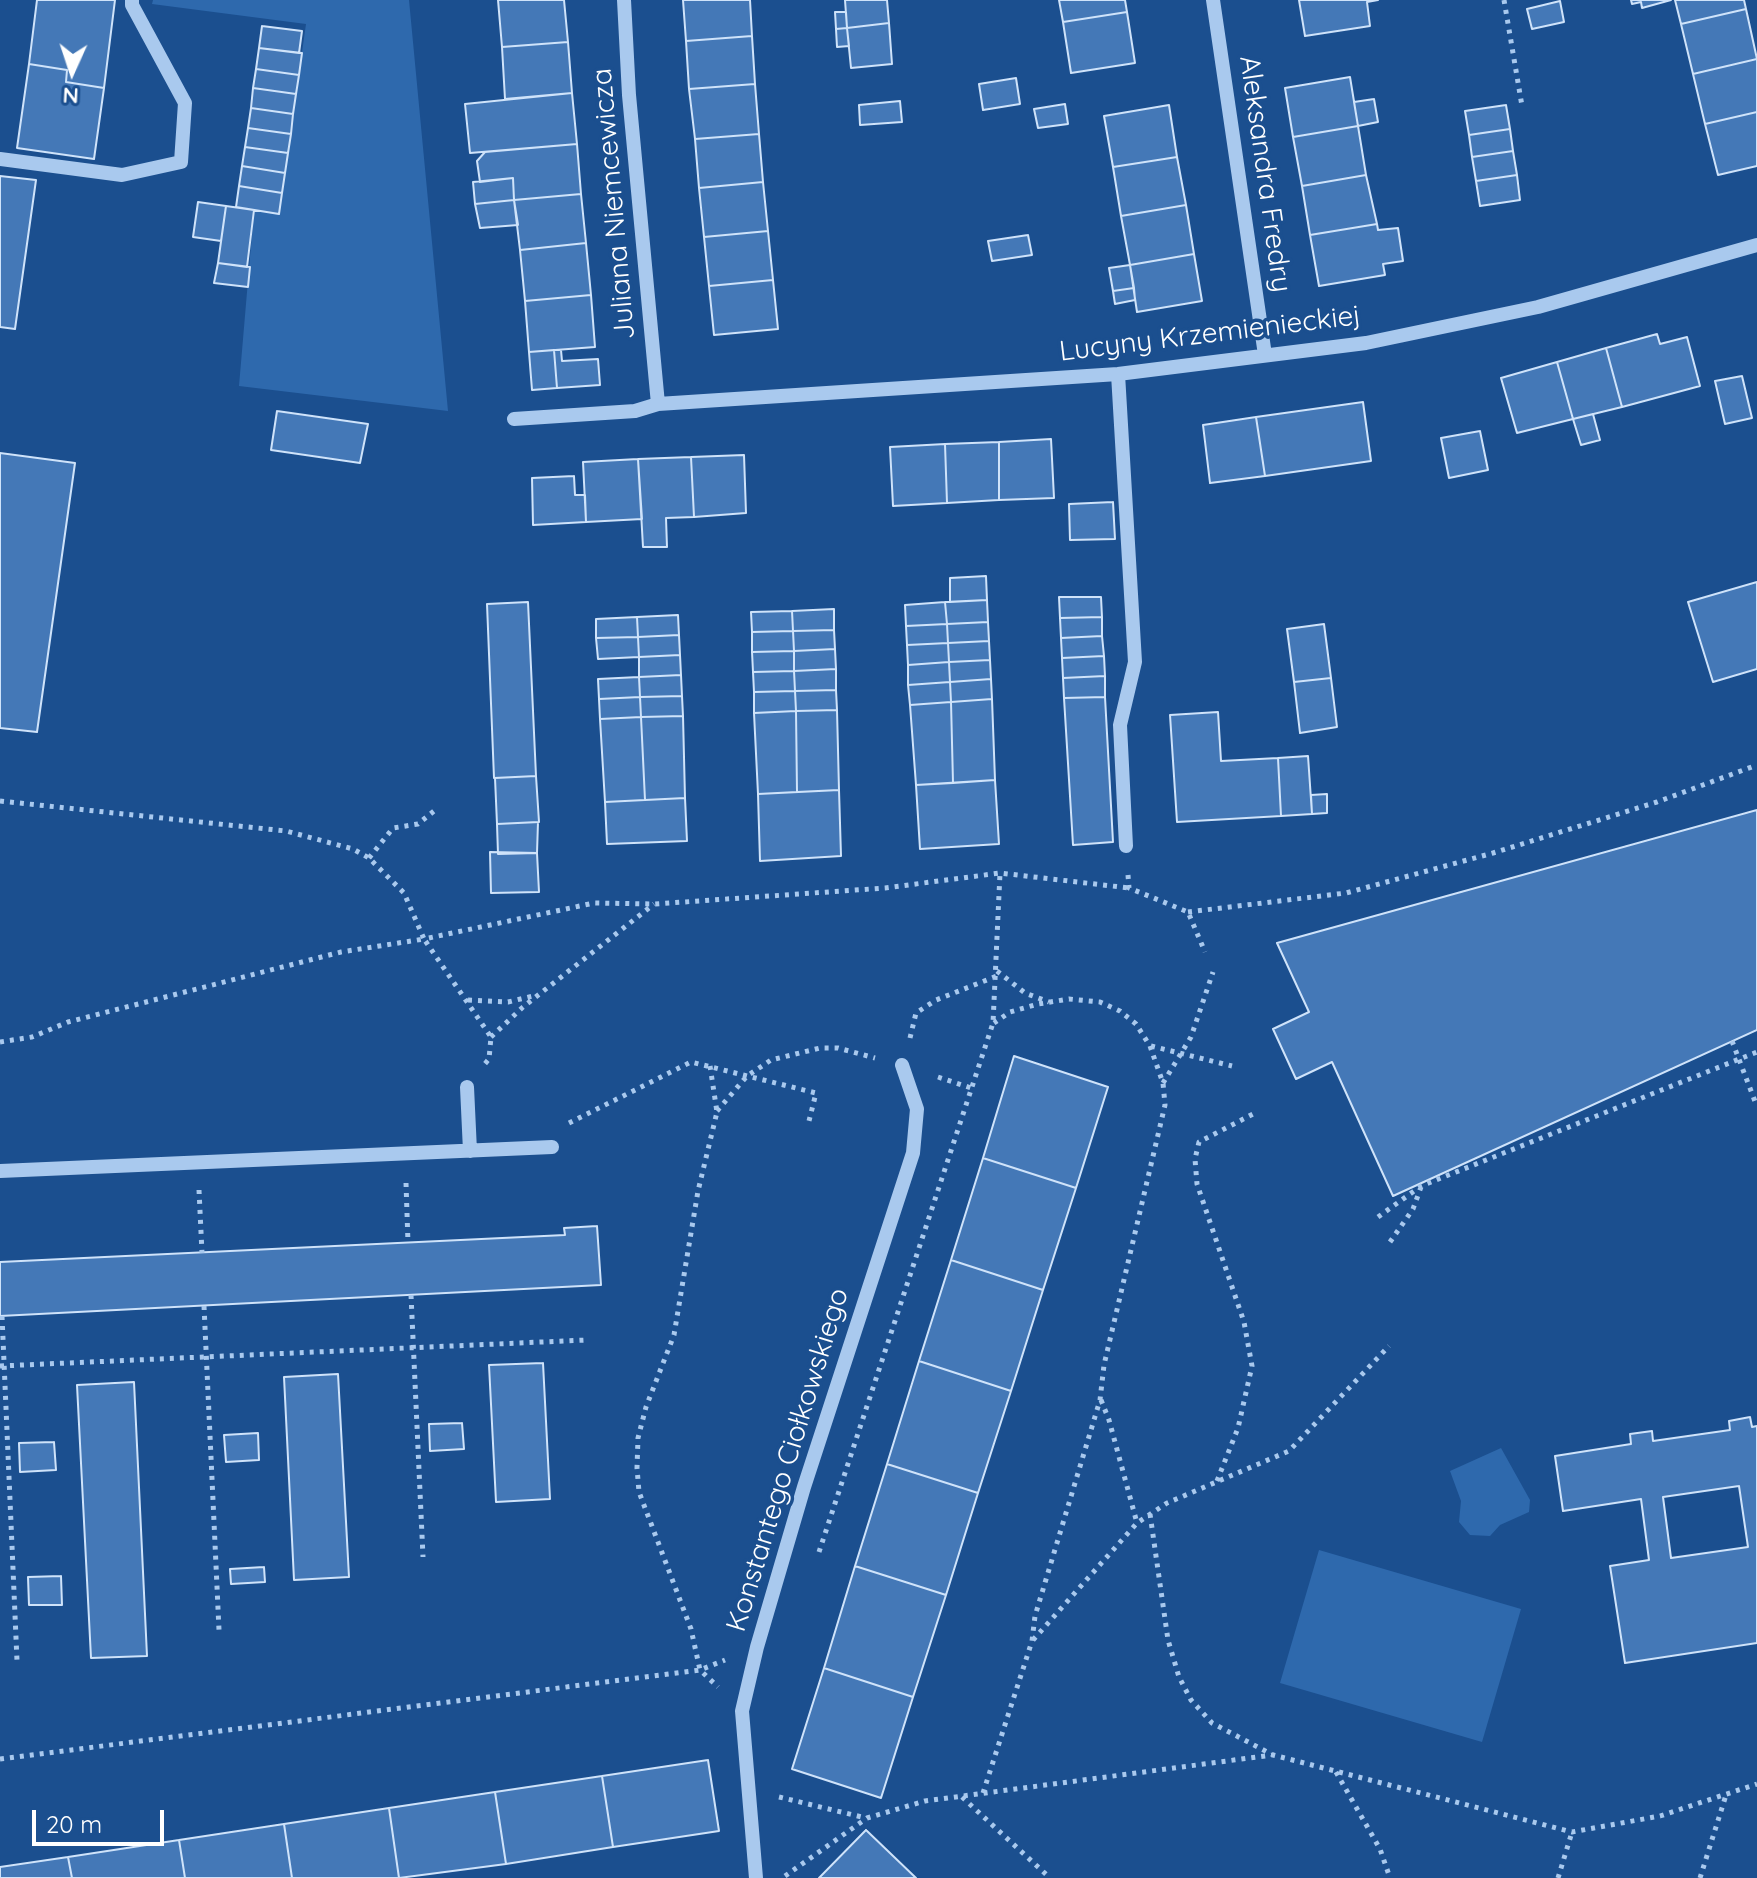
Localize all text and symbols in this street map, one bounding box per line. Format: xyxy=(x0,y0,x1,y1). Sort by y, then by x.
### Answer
north arrow xyxy=(32,32,112,112)
street label: Aleksandra Fredry xyxy=(1232,53,1298,295)
street label: Juliana Niemcewicza xyxy=(585,67,643,341)
text: N xyxy=(62,82,80,110)
street label: Lucyny Krzemienieckiej xyxy=(1057,299,1363,369)
street label: Konstantego Ciołkowskiego xyxy=(720,1284,856,1636)
scale bar xyxy=(36,1794,168,1844)
text: 20 m xyxy=(46,1809,102,1839)

